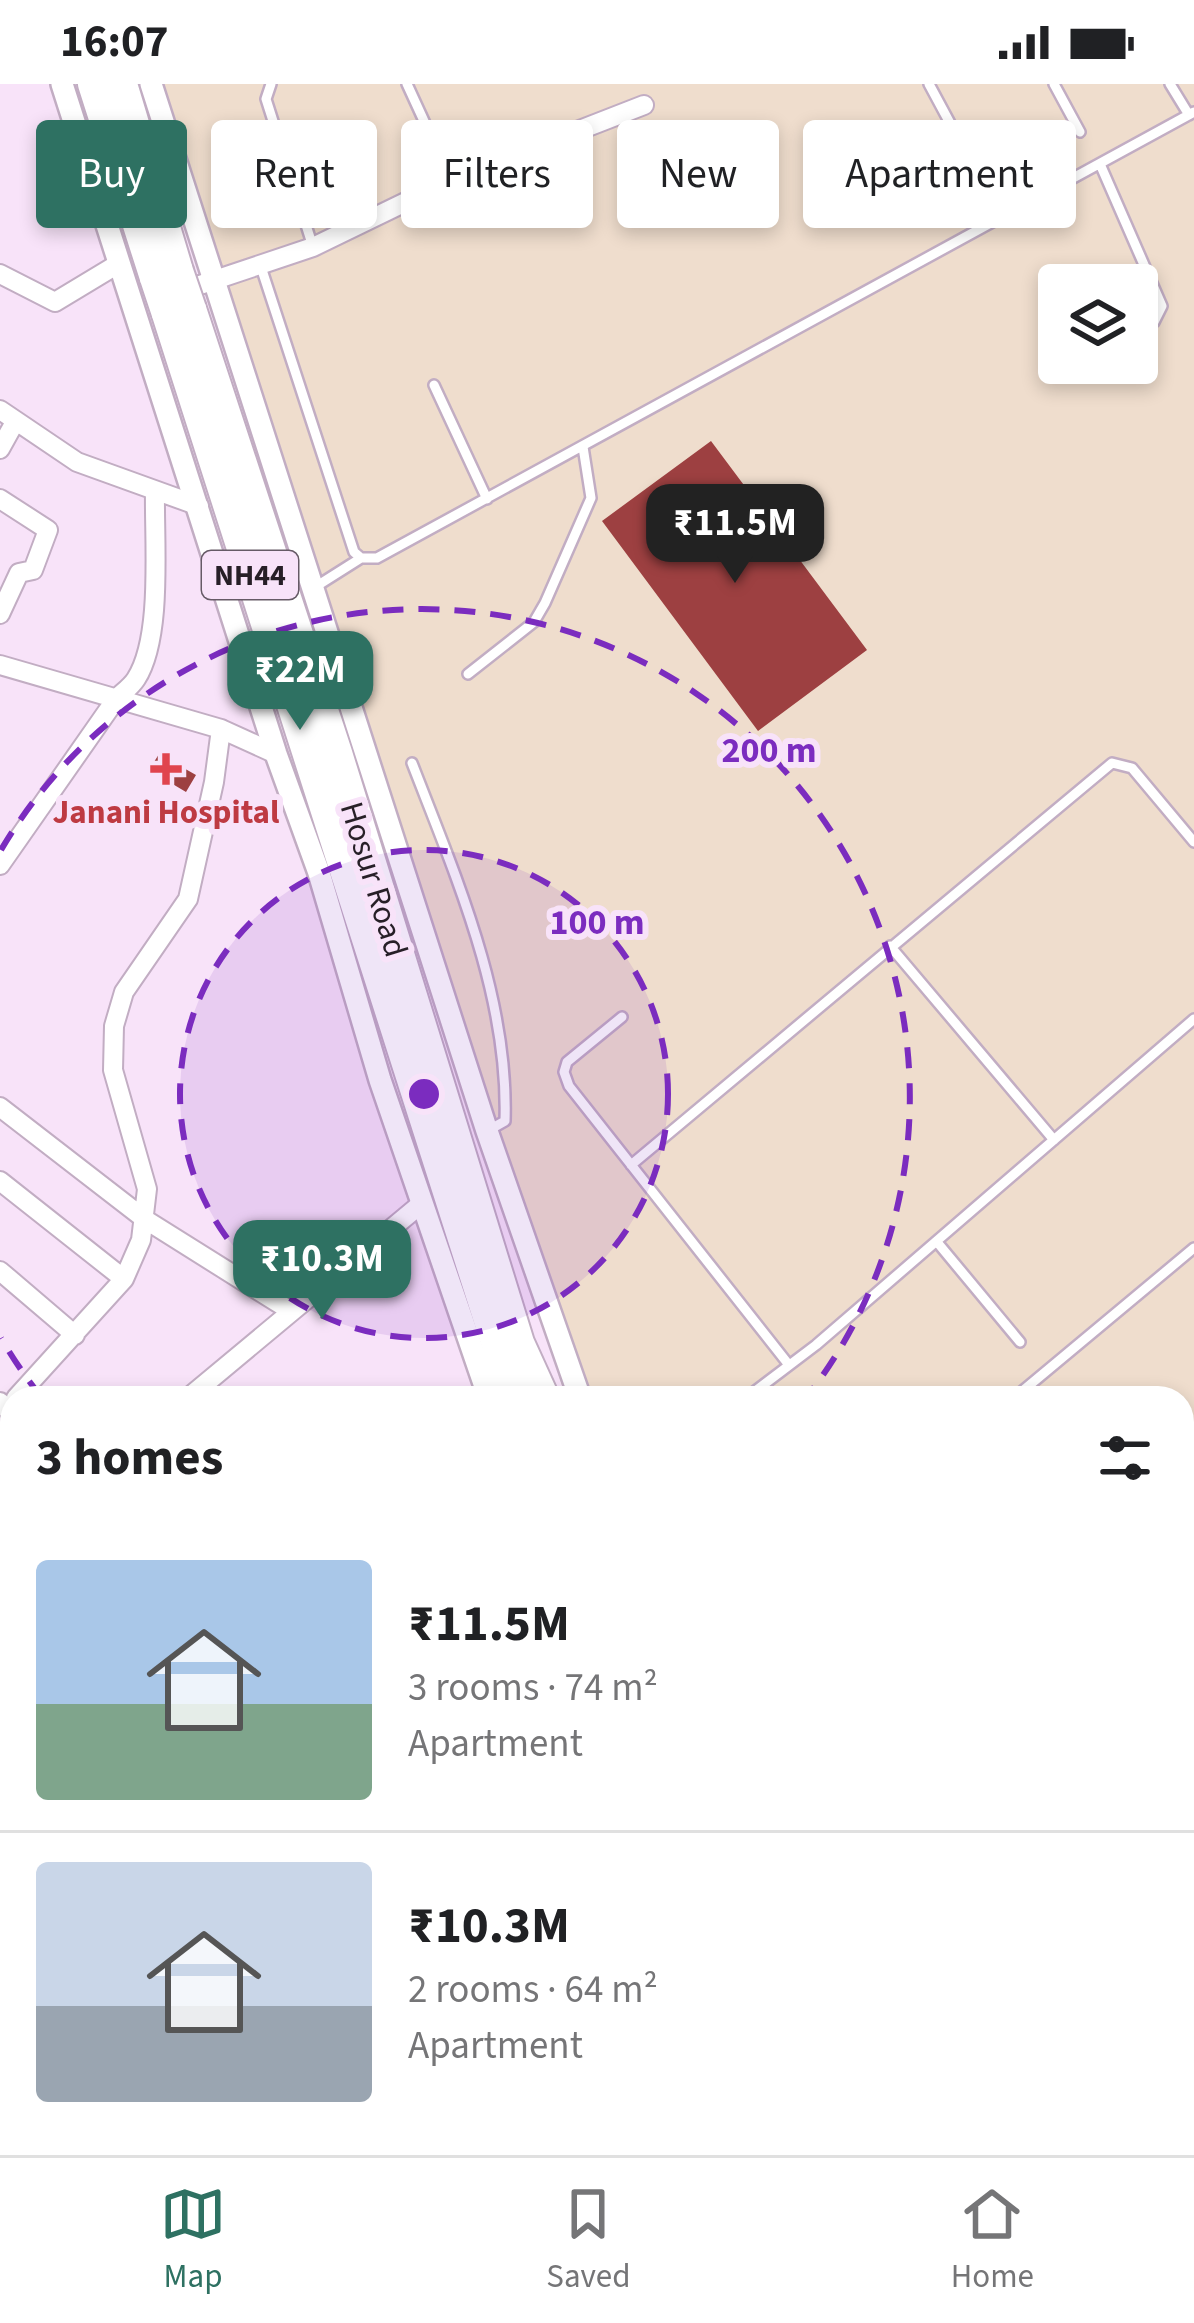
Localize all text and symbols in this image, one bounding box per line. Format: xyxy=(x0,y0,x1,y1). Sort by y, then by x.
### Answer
text: 16:07 xyxy=(60,10,169,74)
chip: Buy xyxy=(36,120,187,228)
chip: Rent xyxy=(211,120,377,228)
chip: Filters xyxy=(401,120,593,228)
chip: New xyxy=(617,120,779,228)
chip: Apartment xyxy=(803,120,1076,228)
map controls xyxy=(1038,264,1158,384)
button: layers xyxy=(1038,264,1158,384)
pin: ₹11.5M xyxy=(637,484,833,586)
text: ₹11.5M xyxy=(673,495,797,551)
road number: NH44 xyxy=(202,551,298,599)
pin: ₹22M xyxy=(229,631,371,733)
text: ₹22M xyxy=(254,642,346,698)
text: 200 m xyxy=(721,725,817,776)
marker: Janani Hospital xyxy=(150,753,182,785)
place label: Janani Hospital xyxy=(53,789,280,836)
street label: Hosur Road xyxy=(328,796,419,963)
text: 100 m xyxy=(549,897,645,948)
centre of rings xyxy=(403,1073,445,1115)
pin: ₹10.3M xyxy=(224,1220,420,1322)
text: ₹10.3M xyxy=(260,1231,384,1287)
text: 3 homes xyxy=(36,1422,223,1494)
icon: filters xyxy=(1092,1425,1158,1491)
text: ₹11.5M xyxy=(408,1588,570,1660)
icon: home xyxy=(132,1608,276,1752)
text: 3 rooms · 74 m² xyxy=(408,1660,658,1716)
text: Apartment xyxy=(408,1716,583,1772)
text: ₹10.3M xyxy=(408,1890,570,1962)
icon: home xyxy=(132,1910,276,2054)
text: 2 rooms · 64 m² xyxy=(408,1962,658,2018)
text: Apartment xyxy=(408,2018,583,2074)
tab: Map xyxy=(160,2181,226,2300)
tab: Saved xyxy=(546,2181,631,2300)
tab: Home xyxy=(951,2181,1034,2300)

